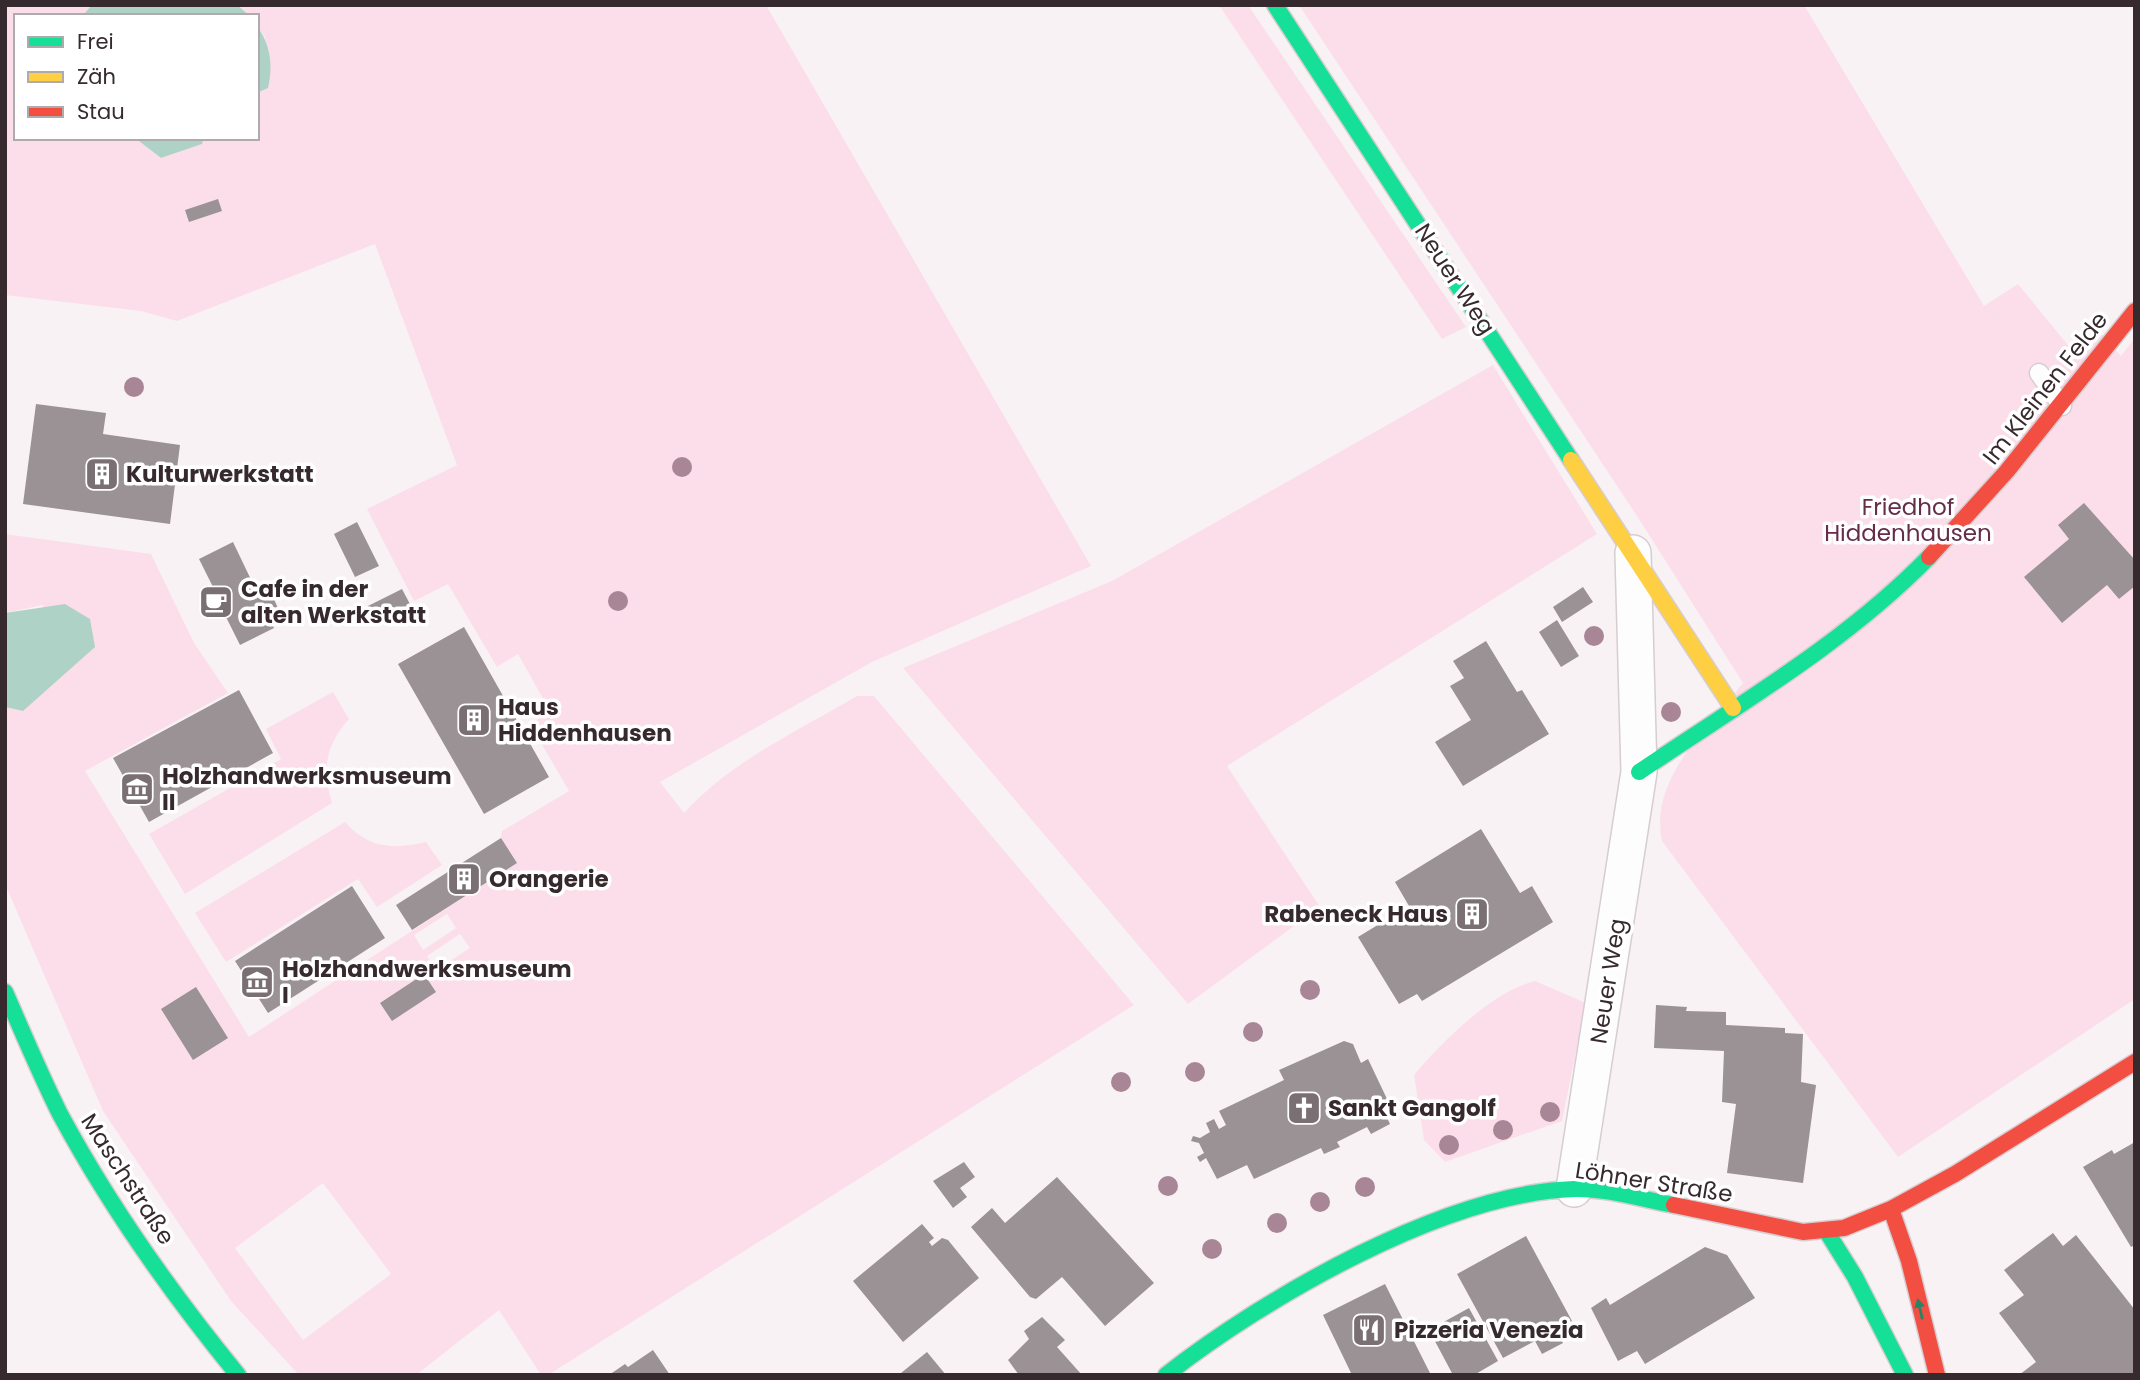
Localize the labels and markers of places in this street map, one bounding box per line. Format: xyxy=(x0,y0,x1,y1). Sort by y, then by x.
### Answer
building icon: Kulturwerkstatt xyxy=(83,455,121,493)
place label: Kulturwerkstatt xyxy=(126,458,314,490)
place label: Cafe in der alten Werkstatt xyxy=(241,573,426,631)
cafe icon: Cafe in der alten Werkstatt xyxy=(197,583,235,621)
place label: Haus Hiddenhausen xyxy=(498,691,672,749)
building icon: Haus Hiddenhausen xyxy=(455,701,493,739)
place label: Holzhandwerksmuseum II xyxy=(162,760,452,818)
museum icon: Holzhandwerksmuseum II xyxy=(118,770,156,808)
building icon: Orangerie xyxy=(445,860,483,898)
place label: Orangerie xyxy=(489,863,609,895)
building icon: Rabeneck Haus xyxy=(1453,895,1491,933)
place label: Rabeneck Haus xyxy=(1264,898,1448,930)
place label: Holzhandwerksmuseum I xyxy=(282,953,572,1011)
museum icon: Holzhandwerksmuseum I xyxy=(238,963,276,1001)
church icon: Sankt Gangolf xyxy=(1285,1089,1323,1127)
place label: Sankt Gangolf xyxy=(1328,1092,1496,1124)
restaurant icon: Pizzeria Venezia xyxy=(1350,1311,1388,1349)
place label: Pizzeria Venezia xyxy=(1394,1314,1584,1346)

